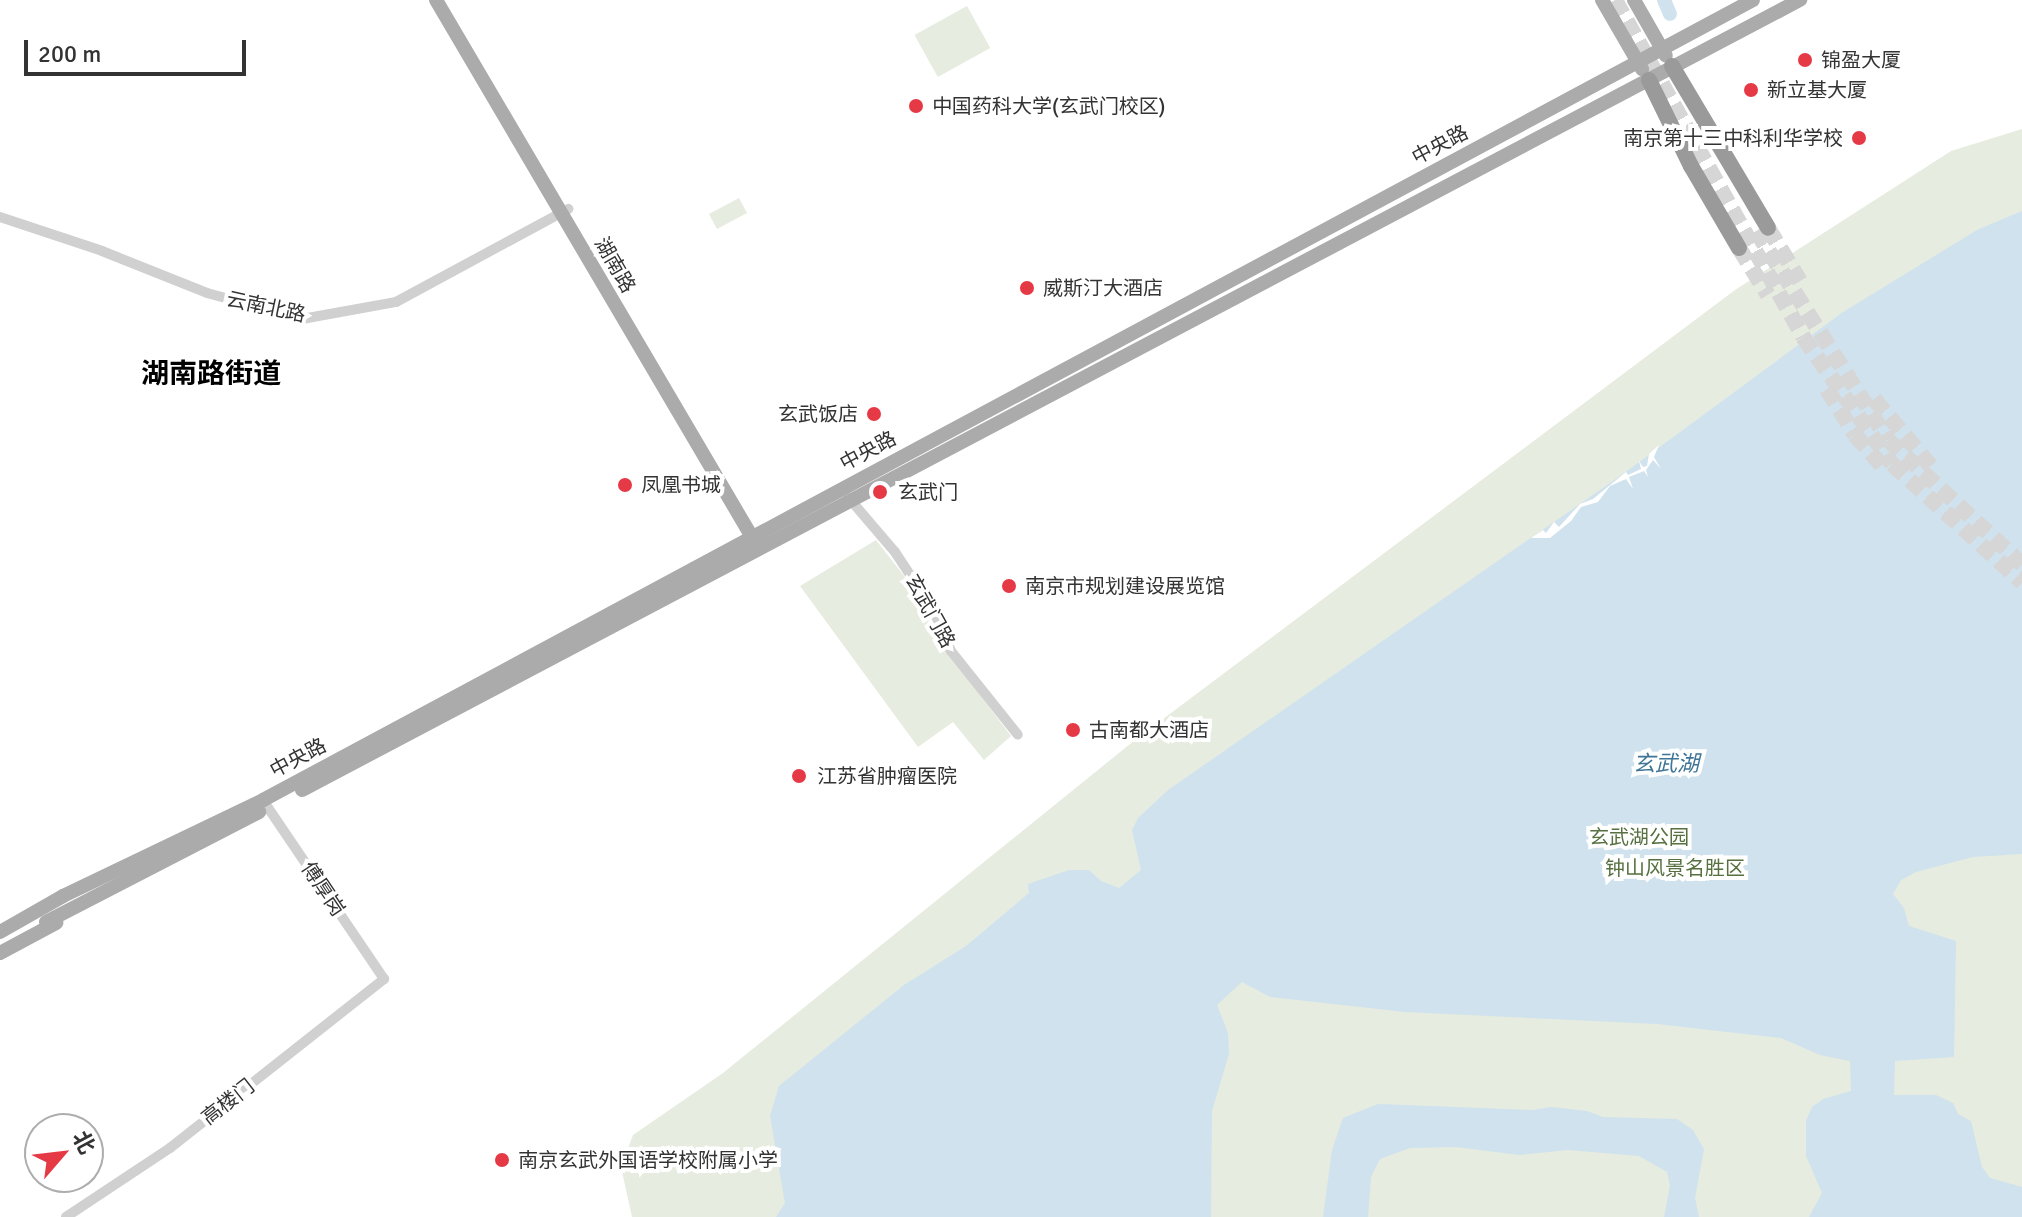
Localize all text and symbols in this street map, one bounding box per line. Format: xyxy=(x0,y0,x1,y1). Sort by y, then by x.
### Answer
scale bar xyxy=(28,24,250,74)
text: 200 m xyxy=(38,39,101,69)
place label: 锦盈大厦 xyxy=(1821,48,1901,72)
marker: 锦盈大厦 xyxy=(1796,51,1814,69)
place label: 新立基大厦 xyxy=(1767,78,1867,102)
marker: 新立基大厦 xyxy=(1742,81,1760,99)
place label: 中国药科大学(玄武门校区) xyxy=(932,94,1165,118)
marker: 中国药科大学(玄武门校区) xyxy=(907,97,925,115)
street label: 中央路 xyxy=(1408,120,1472,170)
place label: 南京第十三中科利华学校 xyxy=(1623,126,1843,150)
marker: 南京第十三中科利华学校 xyxy=(1850,129,1868,147)
street label: 湖南路 xyxy=(590,233,640,297)
place label: 威斯汀大酒店 xyxy=(1043,276,1163,300)
marker: 威斯汀大酒店 xyxy=(1018,279,1036,297)
street label: 云南北路 xyxy=(224,287,308,327)
district label: 湖南路街道 xyxy=(141,357,281,391)
place label: 玄武饭店 xyxy=(778,402,858,426)
marker: 玄武饭店 xyxy=(865,405,883,423)
street label: 中央路 xyxy=(836,426,900,476)
place label: 凤凰书城 xyxy=(641,473,721,497)
marker: 凤凰书城 xyxy=(616,476,634,494)
place label: 玄武门 xyxy=(898,480,958,504)
marker: 玄武门 xyxy=(869,481,891,503)
street label: 玄武门路 xyxy=(900,570,960,652)
place label: 南京市规划建设展览馆 xyxy=(1025,574,1225,598)
marker: 南京市规划建设展览馆 xyxy=(1000,577,1018,595)
place label: 古南都大酒店 xyxy=(1089,718,1209,742)
marker: 古南都大酒店 xyxy=(1064,721,1082,739)
street label: 中央路 xyxy=(266,733,330,783)
water label: 玄武湖 xyxy=(1633,751,1699,777)
place label: 江苏省肿瘤医院 xyxy=(817,764,957,788)
marker: 江苏省肿瘤医院 xyxy=(788,765,810,787)
park label: 玄武湖公园 xyxy=(1589,825,1689,849)
park label: 钟山风景名胜区 xyxy=(1605,856,1745,880)
street label: 傅厚岗 xyxy=(296,857,350,921)
street label: 高楼门 xyxy=(197,1074,259,1130)
north arrow xyxy=(24,1113,104,1193)
text: 北 xyxy=(67,1126,101,1158)
place label: 南京玄武外国语学校附属小学 xyxy=(518,1148,778,1172)
marker: 南京玄武外国语学校附属小学 xyxy=(493,1151,511,1169)

